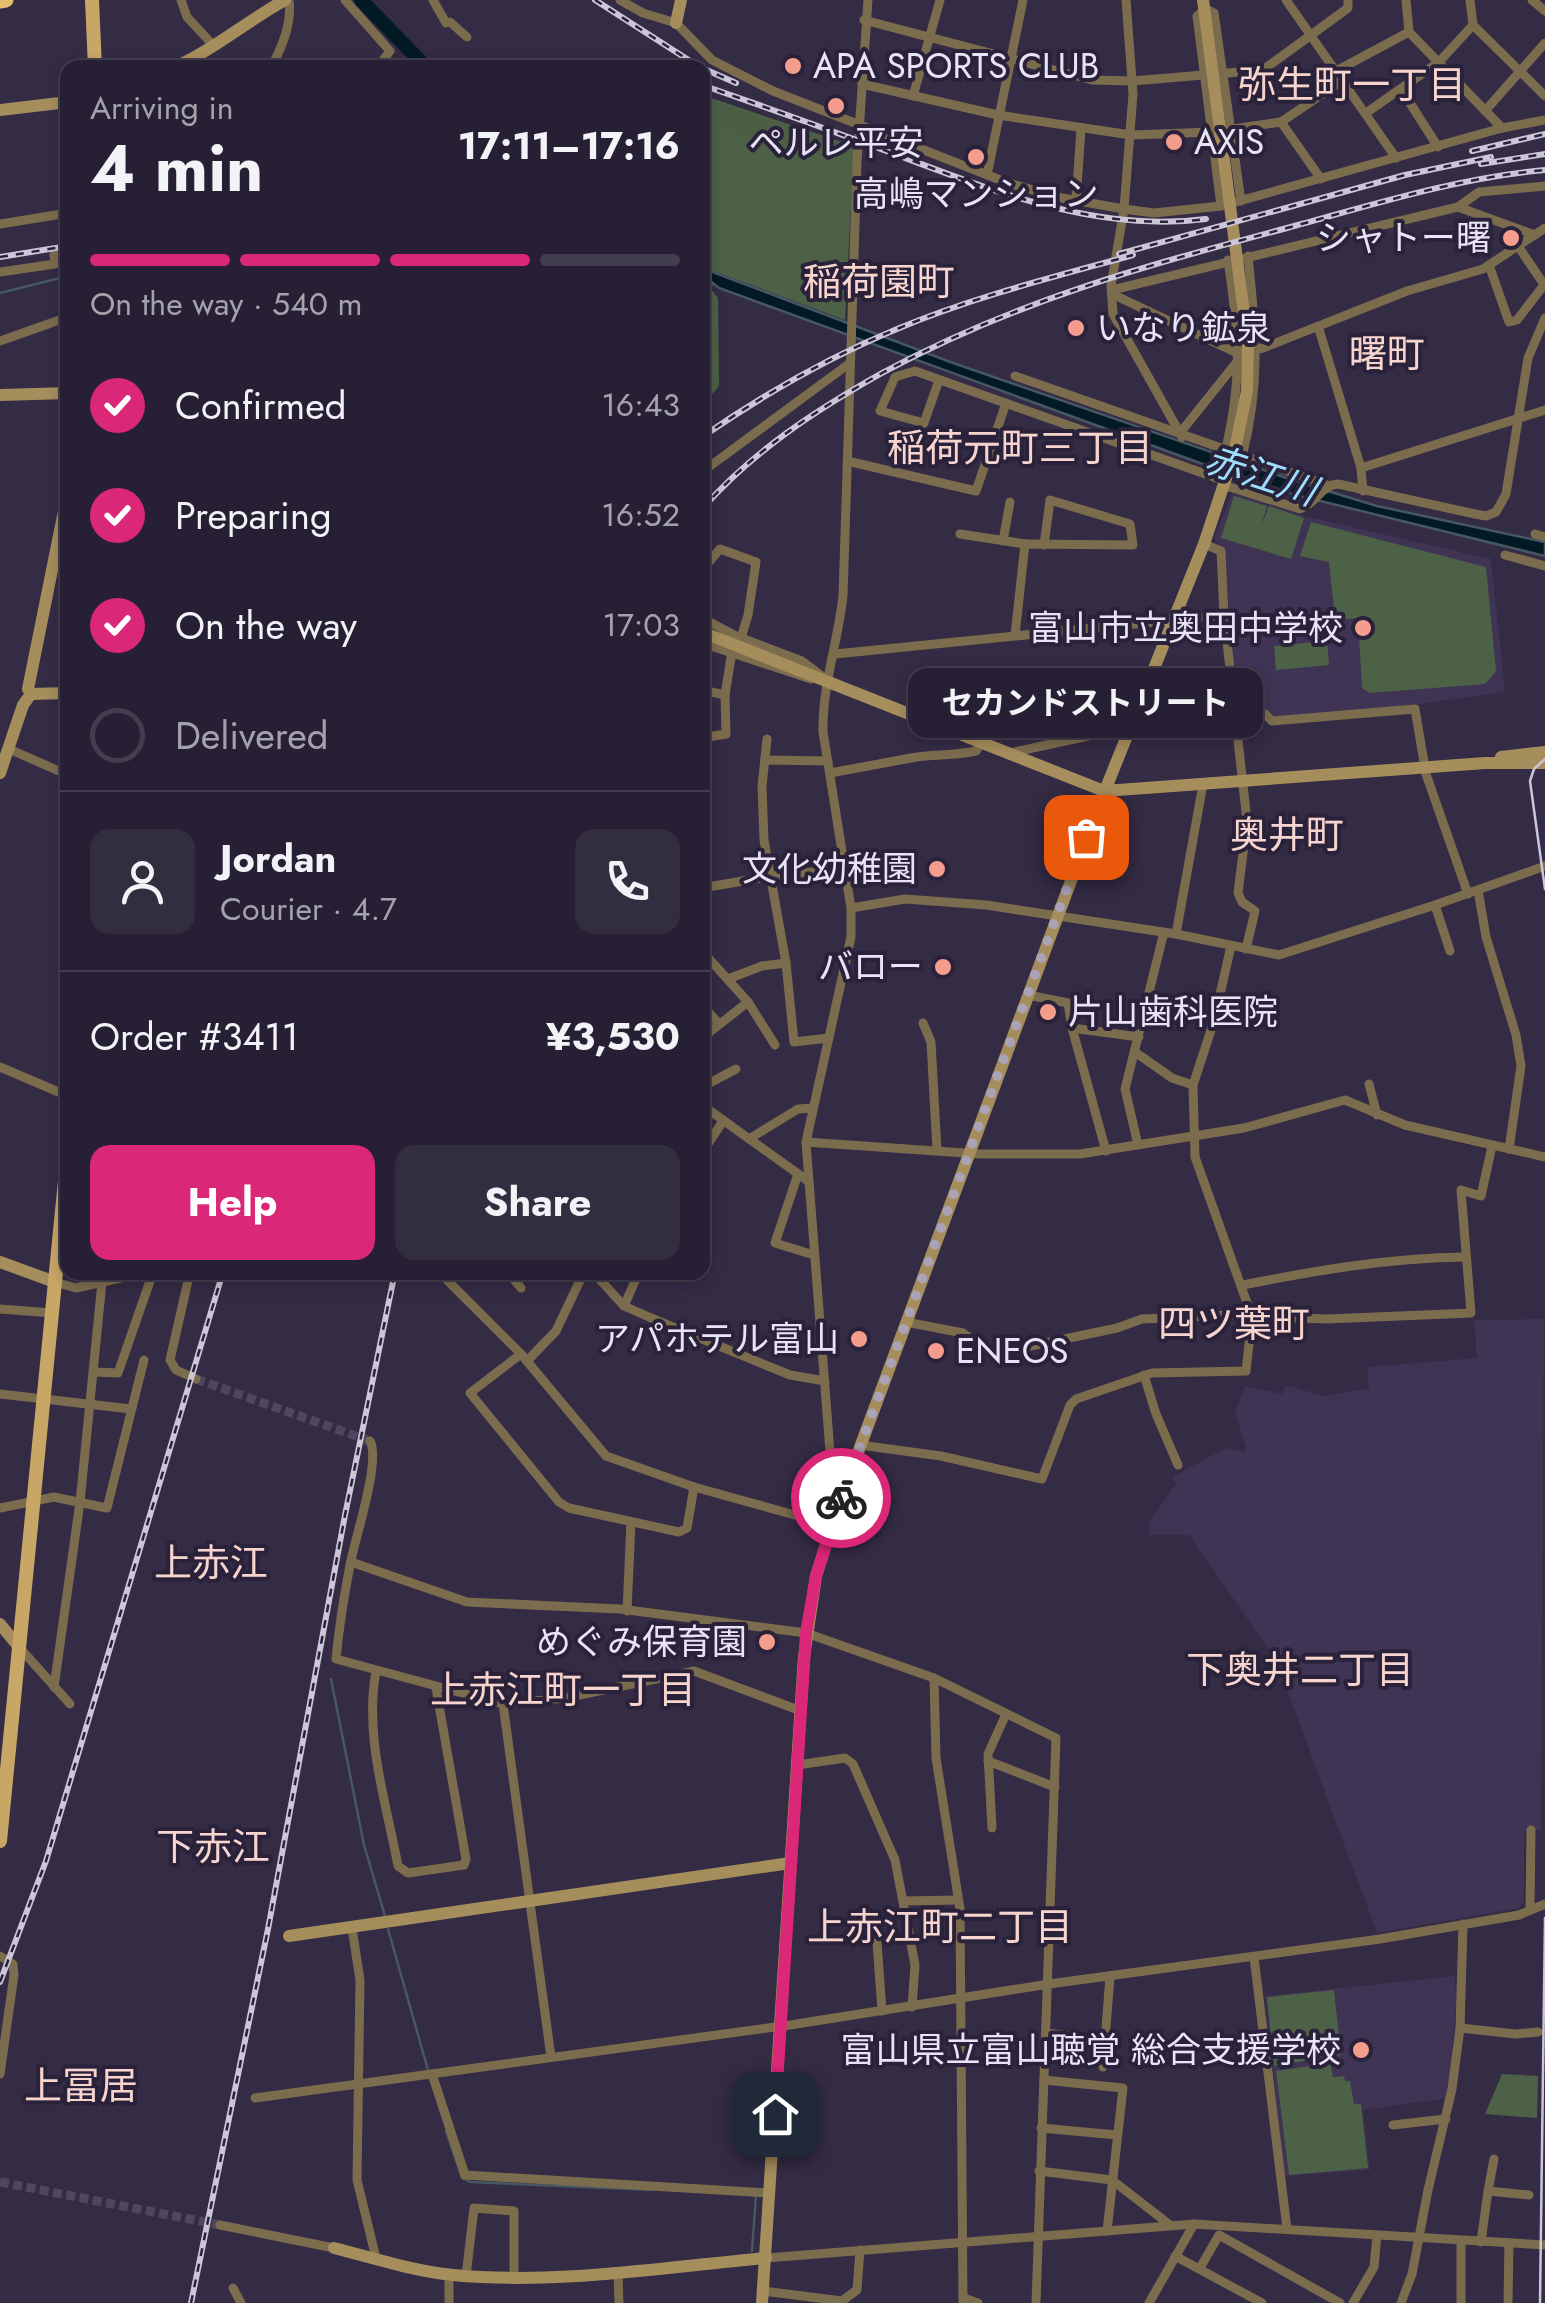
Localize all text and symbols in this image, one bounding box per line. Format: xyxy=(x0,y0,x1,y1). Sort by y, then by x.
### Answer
place label: APA SPORTS CLUB xyxy=(813,41,1099,91)
marker: APA SPORTS CLUB xyxy=(782,55,804,77)
district label: 弥生町一丁目 xyxy=(1238,57,1466,112)
text: Arriving in xyxy=(90,85,234,131)
marker: ペルレ平安 xyxy=(825,95,847,117)
place label: AXIS xyxy=(1194,117,1264,167)
text: 17:11–17:16 xyxy=(458,118,680,173)
place label: ペルレ平安 xyxy=(748,118,924,168)
text: 4 min xyxy=(90,121,264,215)
marker: AXIS xyxy=(1163,131,1185,153)
marker: 高嶋マンション xyxy=(965,146,987,168)
place label: 高嶋マンション xyxy=(853,169,1099,219)
place label: シャトー曙 xyxy=(1316,213,1491,263)
marker: シャトー曙 xyxy=(1500,227,1522,249)
district label: 稲荷園町 xyxy=(803,254,955,309)
text: On the way · 540 m xyxy=(90,281,363,327)
place label: いなり鉱泉 xyxy=(1096,303,1271,353)
marker: いなり鉱泉 xyxy=(1065,317,1087,339)
district label: 曙町 xyxy=(1349,326,1425,381)
icon: check xyxy=(90,378,145,433)
text: Confirmed xyxy=(175,378,346,433)
text: 16:43 xyxy=(601,382,680,428)
district label: 稲荷元町三丁目 xyxy=(887,420,1153,475)
water label: 赤江川 xyxy=(1198,431,1328,520)
icon: check xyxy=(90,488,145,543)
text: Preparing xyxy=(175,488,332,543)
text: 16:52 xyxy=(601,492,680,538)
icon: check xyxy=(90,598,145,653)
text: On the way xyxy=(175,598,357,653)
text: 17:03 xyxy=(603,602,680,648)
place label: 富山市立奥田中学校 xyxy=(1028,603,1343,653)
marker: 富山市立奥田中学校 xyxy=(1352,617,1374,639)
callout: セカンドストリート xyxy=(908,667,1264,737)
text: セカンドストリート xyxy=(941,680,1230,726)
text: Delivered xyxy=(175,708,328,763)
pin xyxy=(1044,795,1129,880)
district label: 奥井町 xyxy=(1230,807,1344,862)
icon: bag xyxy=(1059,810,1114,865)
button: person xyxy=(90,829,195,934)
button: phone xyxy=(575,829,680,934)
text: Jordan xyxy=(220,831,336,886)
place label: 文化幼稚園 xyxy=(742,844,917,894)
marker: 文化幼稚園 xyxy=(926,858,948,880)
text: Courier · 4.7 xyxy=(220,886,397,932)
place label: バロー xyxy=(818,942,923,992)
marker: バロー xyxy=(932,956,954,978)
place label: 片山歯科医院 xyxy=(1068,987,1278,1037)
marker: 片山歯科医院 xyxy=(1037,1001,1059,1023)
text: Order #3411 xyxy=(90,1009,299,1064)
text: ¥3,530 xyxy=(546,1009,680,1064)
button: Help xyxy=(90,1145,375,1260)
button: Share xyxy=(395,1145,680,1260)
district label: 四ツ葉町 xyxy=(1158,1296,1310,1351)
place label: アパホテル富山 xyxy=(595,1314,839,1364)
place label: ENEOS xyxy=(956,1326,1068,1376)
marker: アパホテル富山 xyxy=(848,1328,870,1350)
marker: ENEOS xyxy=(925,1340,947,1362)
courier xyxy=(791,1448,891,1548)
icon: bike xyxy=(814,1471,869,1526)
district label: 上赤江 xyxy=(154,1535,268,1590)
place label: めぐみ保育園 xyxy=(536,1617,747,1667)
marker: めぐみ保育園 xyxy=(756,1631,778,1653)
district label: 下奥井二丁目 xyxy=(1186,1642,1414,1697)
district label: 上赤江町一丁目 xyxy=(430,1662,696,1717)
district label: 下赤江 xyxy=(156,1819,270,1874)
district label: 上赤江町二丁目 xyxy=(807,1899,1073,1954)
place label: 富山県立富山聴覚 総合支援学校 xyxy=(840,2025,1341,2075)
marker: 富山県立富山聴覚 総合支援学校 xyxy=(1350,2039,1372,2061)
district label: 上冨居 xyxy=(24,2058,138,2113)
pin xyxy=(733,2072,818,2157)
icon: home xyxy=(748,2087,803,2142)

